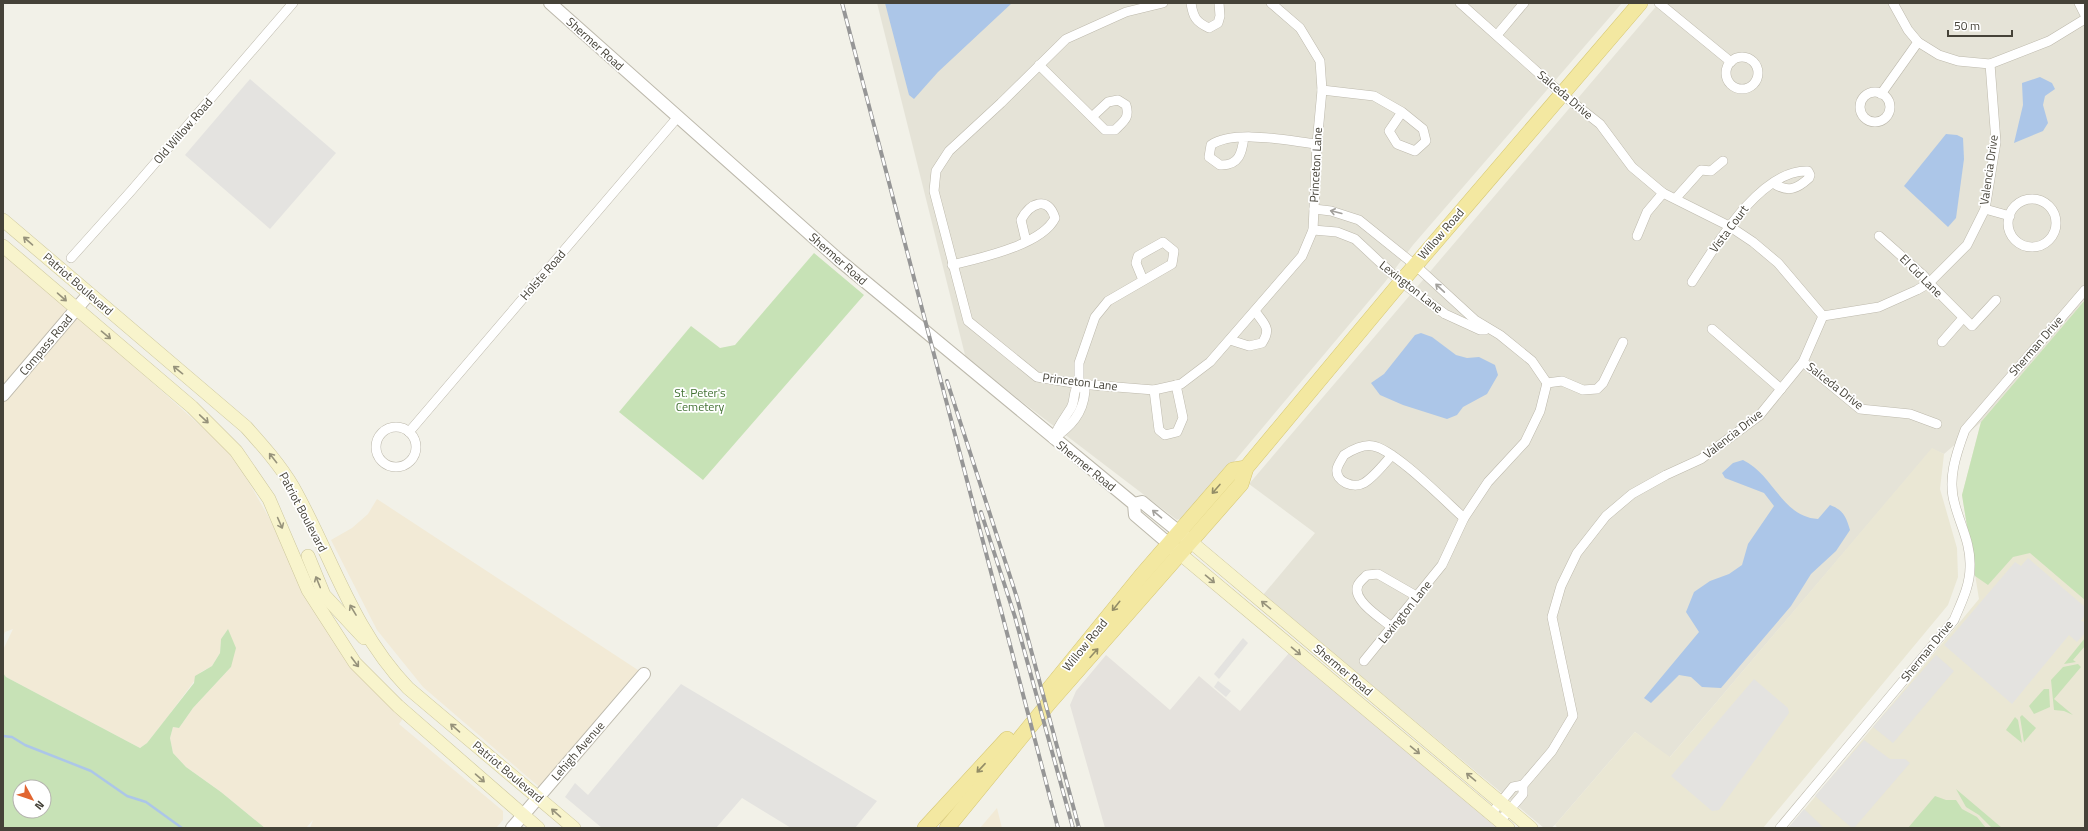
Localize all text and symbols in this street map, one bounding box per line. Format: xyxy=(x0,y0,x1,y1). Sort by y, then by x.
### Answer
street label: Shermer Road xyxy=(562,12,628,75)
scale bar xyxy=(1948,12,2012,38)
text: 50 m xyxy=(1954,16,1980,35)
street label: Salceda Drive xyxy=(1533,66,1597,124)
street label: Old Willow Road xyxy=(148,93,217,168)
street label: Princeton Lane xyxy=(1304,127,1327,203)
street label: Valencia Drive xyxy=(1974,134,2003,206)
street label: Vista Court xyxy=(1704,200,1753,257)
street label: Willow Road xyxy=(1413,204,1468,264)
one-way arrow xyxy=(1329,208,1342,216)
street label: Shermer Road xyxy=(805,228,872,289)
one-way arrow xyxy=(23,237,33,246)
street label: Holste Road xyxy=(515,245,570,304)
street label: Patriot Boulevard xyxy=(39,248,118,320)
street label: El Cid Lane xyxy=(1895,250,1947,302)
street label: Lexington Lane xyxy=(1375,256,1447,318)
one-way arrow xyxy=(1435,284,1445,293)
one-way arrow xyxy=(57,293,67,302)
street label: Compass Road xyxy=(14,310,77,379)
street label: Sherman Drive xyxy=(2004,311,2067,380)
one-way arrow xyxy=(100,330,111,339)
street label: Salceda Drive xyxy=(1803,357,1868,414)
one-way arrow xyxy=(172,365,183,374)
street label: Princeton Lane xyxy=(1041,367,1119,396)
park label: St. Peter's Cemetery xyxy=(674,383,726,416)
street label: Valencia Drive xyxy=(1699,404,1766,463)
one-way arrow xyxy=(199,414,209,424)
street label: Shermer Road xyxy=(1052,436,1120,496)
one-way arrow xyxy=(268,452,277,463)
street label: Patriot Boulevard xyxy=(274,468,333,555)
one-way arrow xyxy=(1211,484,1221,494)
one-way arrow xyxy=(1152,509,1163,518)
one-way arrow xyxy=(277,517,284,529)
one-way arrow xyxy=(1205,574,1216,583)
one-way arrow xyxy=(313,576,321,588)
street label: Lexington Lane xyxy=(1373,576,1436,647)
one-way arrow xyxy=(1112,601,1121,612)
one-way arrow xyxy=(1261,601,1272,610)
one-way arrow xyxy=(348,604,356,616)
street label: Willow Road xyxy=(1057,614,1112,675)
street label: Sherman Drive xyxy=(1896,616,1957,686)
street label: Shermer Road xyxy=(1310,639,1377,700)
one-way arrow xyxy=(1291,646,1302,655)
one-way arrow xyxy=(1089,649,1098,659)
one-way arrow xyxy=(351,656,359,667)
street label: Lehigh Avenue xyxy=(546,717,609,785)
one-way arrow xyxy=(450,724,460,733)
street label: Patriot Boulevard xyxy=(468,736,548,807)
one-way arrow xyxy=(1409,746,1420,755)
one-way arrow xyxy=(976,763,986,773)
one-way arrow xyxy=(475,773,486,782)
one-way arrow xyxy=(1465,773,1476,782)
north arrow xyxy=(12,779,52,819)
text: N xyxy=(31,797,48,813)
one-way arrow xyxy=(551,808,561,817)

